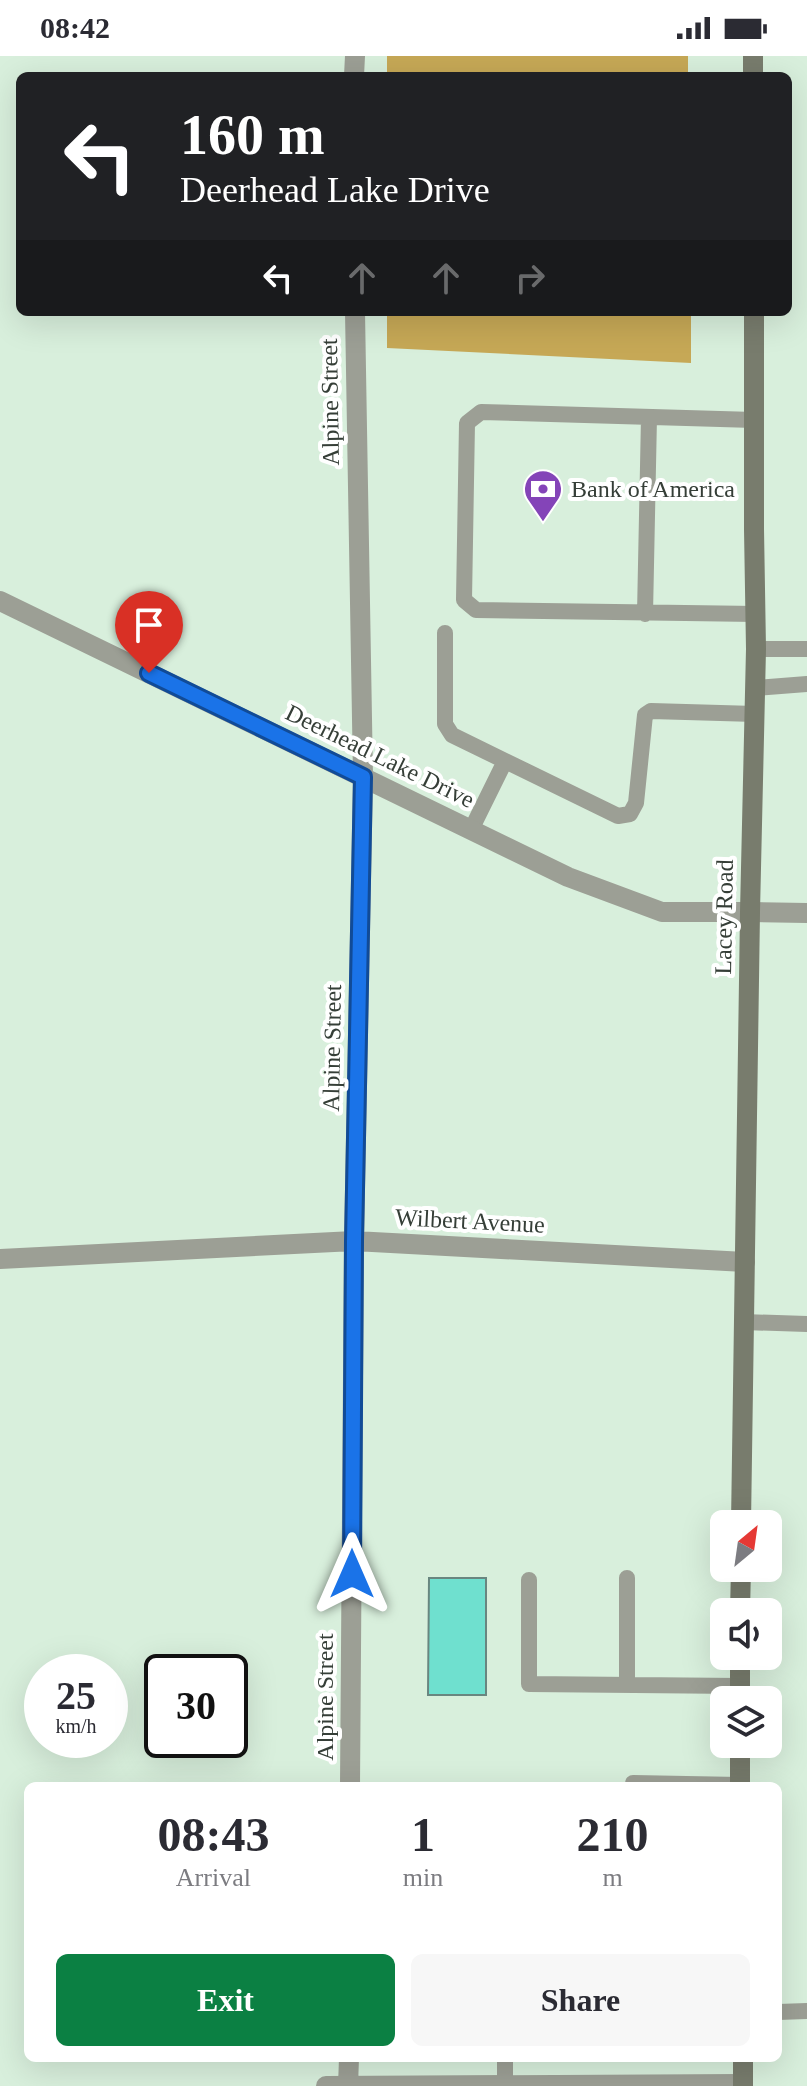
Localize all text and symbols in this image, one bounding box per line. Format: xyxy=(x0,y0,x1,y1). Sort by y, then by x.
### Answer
text: 08:42 xyxy=(40,11,110,44)
icon: left xyxy=(48,104,152,208)
text: 160 m xyxy=(180,104,325,166)
text: Deerhead Lake Drive xyxy=(180,170,490,210)
icon: left xyxy=(256,256,300,300)
icon: ahead xyxy=(340,256,384,300)
icon: ahead xyxy=(424,256,468,300)
icon: right xyxy=(508,256,552,300)
street label: Alpine Street xyxy=(316,338,344,466)
bank icon: Bank of America xyxy=(522,468,564,523)
place label: Bank of America xyxy=(571,476,735,502)
pin xyxy=(115,591,183,673)
icon: arrive xyxy=(127,603,171,647)
street label: Deerhead Lake Drive xyxy=(281,699,479,813)
street label: Lacey Road xyxy=(710,859,738,975)
street label: Alpine Street xyxy=(318,984,346,1112)
street label: Wilbert Avenue xyxy=(394,1204,546,1238)
north arrow xyxy=(710,1510,782,1582)
map controls xyxy=(710,1510,782,1758)
position arrow xyxy=(310,1532,394,1616)
button: sound xyxy=(710,1598,782,1670)
street label: Alpine Street xyxy=(312,1633,338,1761)
speed limit sign: 30 xyxy=(144,1654,248,1758)
text: 25 xyxy=(56,1673,96,1718)
button: layers xyxy=(710,1686,782,1758)
text: km/h xyxy=(55,1715,97,1737)
text: 08:43 xyxy=(157,1808,269,1861)
text: 1 xyxy=(411,1808,435,1861)
text: 210 xyxy=(577,1808,649,1861)
text: Arrival xyxy=(176,1863,251,1892)
text: min xyxy=(403,1863,443,1892)
text: m xyxy=(602,1863,623,1892)
button: Exit xyxy=(56,1954,395,2046)
button: Share xyxy=(411,1954,750,2046)

